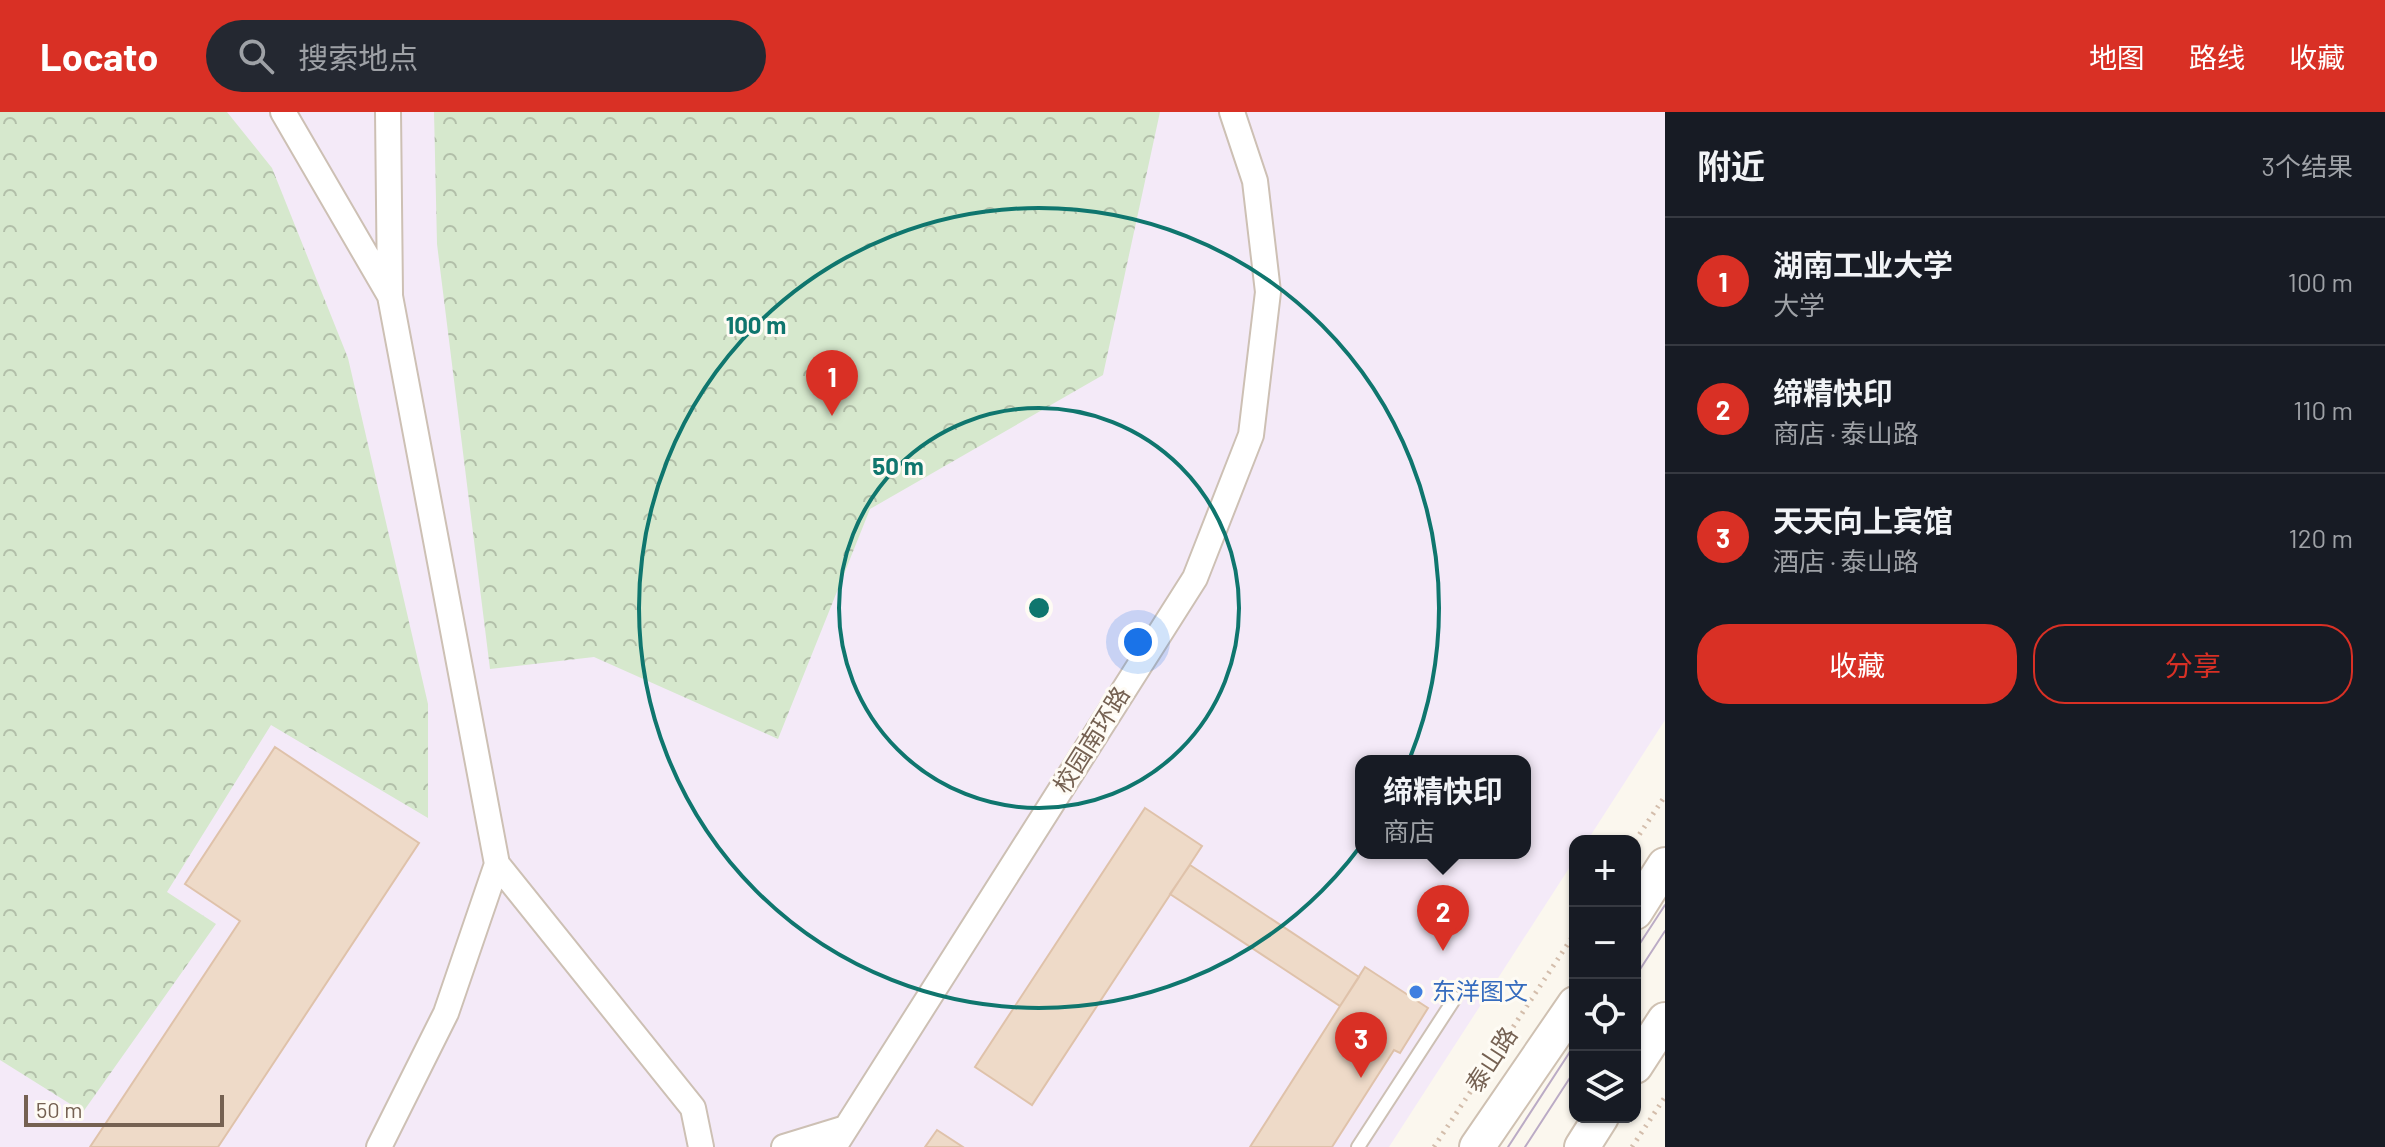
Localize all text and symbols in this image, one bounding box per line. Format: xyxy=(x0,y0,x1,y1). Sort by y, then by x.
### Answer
search box xyxy=(206,20,766,92)
text: Locato xyxy=(40,33,158,79)
icon: search xyxy=(234,34,278,78)
text: 搜索地点 xyxy=(298,39,418,75)
text: 地图 xyxy=(2089,40,2145,74)
text: 路线 xyxy=(2189,40,2245,74)
text: 收藏 xyxy=(2289,40,2345,74)
text: 附近 xyxy=(1697,145,1765,186)
text: 3个结果 xyxy=(2262,150,2353,181)
text: 湖南工业大学 xyxy=(1773,246,1953,282)
text: 1 xyxy=(1718,266,1728,297)
text: 100 m xyxy=(2288,266,2353,297)
text: 大学 xyxy=(1773,289,1825,320)
text: 100 m xyxy=(726,310,786,339)
pin: 1 xyxy=(806,350,858,416)
text: 缔精快印 xyxy=(1773,374,1893,410)
text: 2 xyxy=(1716,394,1730,425)
text: 110 m xyxy=(2293,394,2353,425)
text: 商店 · 泰山路 xyxy=(1773,417,1919,448)
text: 50 m xyxy=(872,451,924,480)
text: 天天向上宾馆 xyxy=(1773,502,1953,538)
text: 3 xyxy=(1716,522,1730,553)
text: 120 m xyxy=(2289,522,2353,553)
text: 酒店 · 泰山路 xyxy=(1773,545,1919,576)
centre of rings xyxy=(1025,594,1053,622)
your location xyxy=(1118,622,1158,662)
button: 收藏 xyxy=(1697,624,2017,704)
button: 分享 xyxy=(2033,624,2353,704)
street label: 校园南环路 xyxy=(1047,681,1135,798)
popup xyxy=(1355,755,1531,859)
text: 缔精快印 xyxy=(1383,772,1503,808)
text: 商店 xyxy=(1383,815,1435,846)
map controls xyxy=(1569,835,1641,1123)
button: + xyxy=(1569,835,1641,907)
pin: 2 xyxy=(1417,885,1469,951)
button: − xyxy=(1569,907,1641,979)
place label: 东洋图文 xyxy=(1432,976,1528,1005)
button: locate xyxy=(1569,979,1641,1051)
marker: 东洋图文 xyxy=(1407,983,1425,1001)
pin: 3 xyxy=(1335,1012,1387,1078)
street label: 泰山路 xyxy=(1459,1021,1523,1097)
button: layers xyxy=(1569,1051,1641,1123)
scale bar xyxy=(24,1091,224,1127)
text: 50 m xyxy=(36,1096,82,1122)

